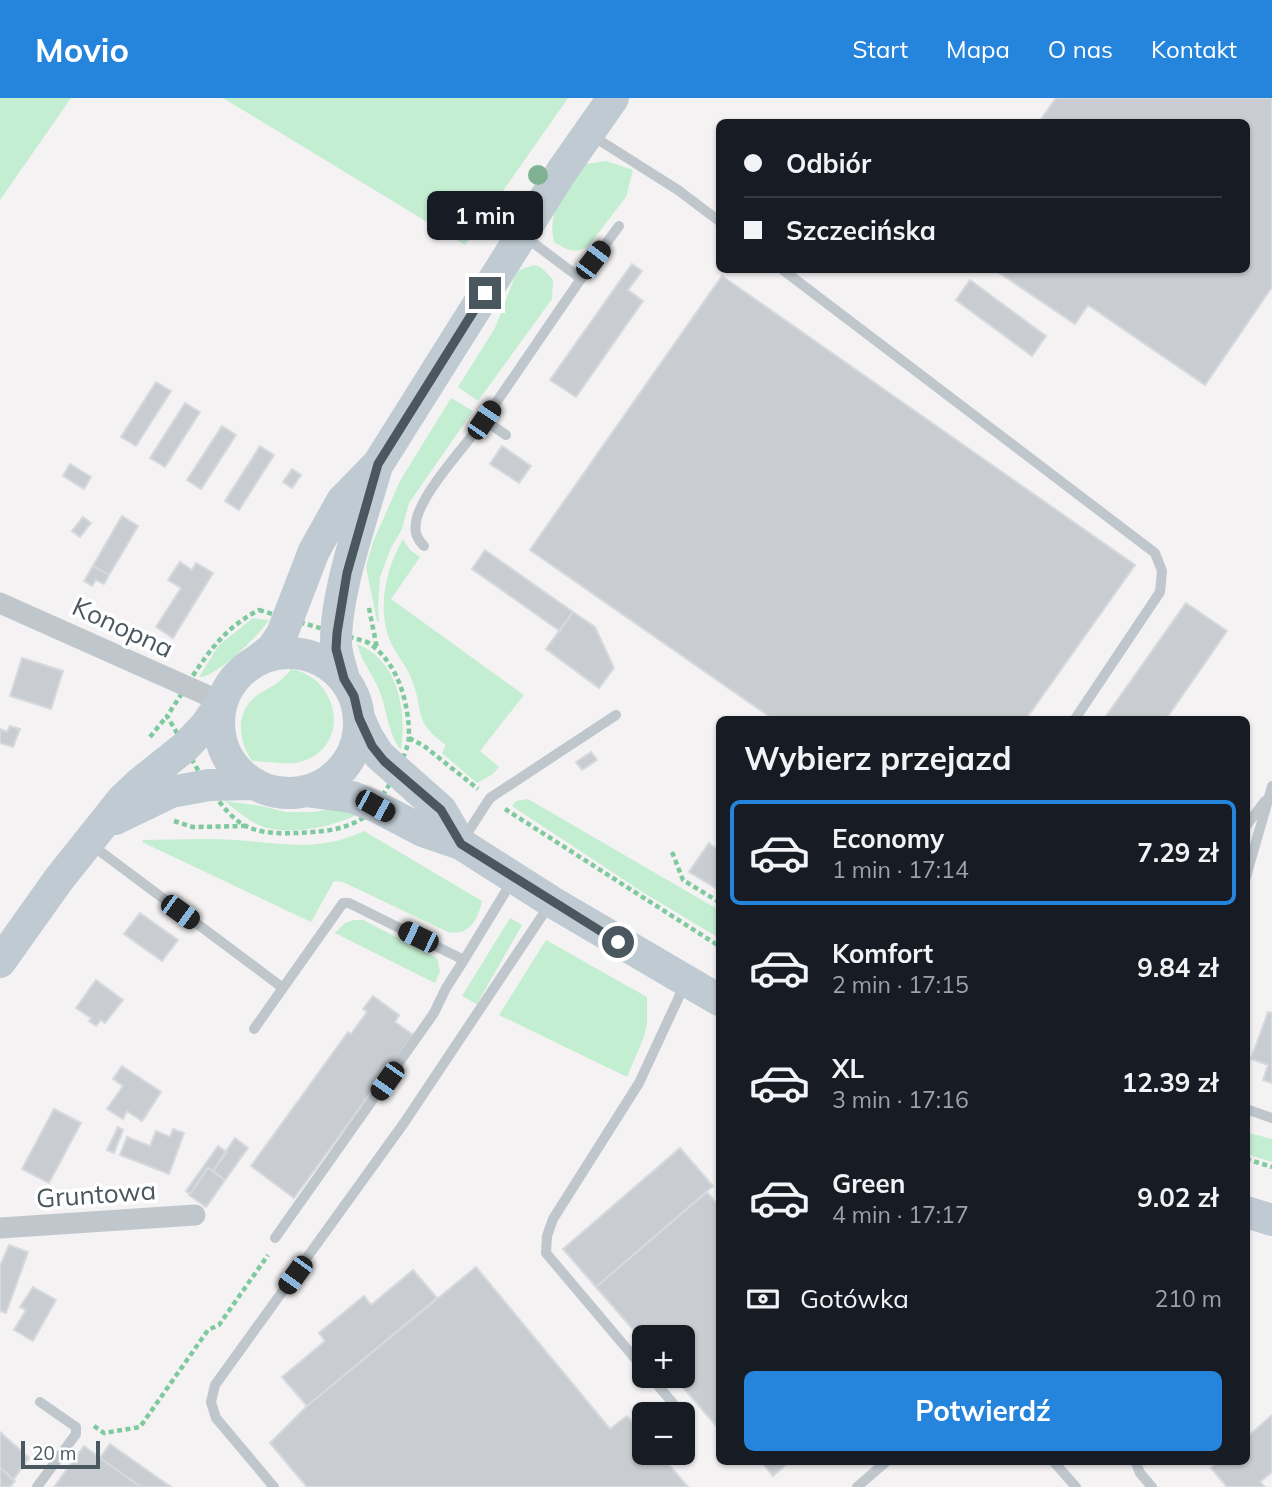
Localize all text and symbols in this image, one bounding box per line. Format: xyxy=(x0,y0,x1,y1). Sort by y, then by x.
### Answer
text: Movio xyxy=(35,29,129,70)
text: Start xyxy=(853,34,908,64)
text: Mapa xyxy=(946,34,1010,64)
text: O nas xyxy=(1048,34,1113,64)
text: Kontakt xyxy=(1151,34,1237,64)
text: Odbiór xyxy=(786,147,871,180)
callout: 1 min xyxy=(427,192,543,240)
text: 1 min xyxy=(455,201,515,230)
text: Szczecińska xyxy=(786,214,936,247)
car xyxy=(572,237,615,283)
route end xyxy=(469,277,501,309)
car xyxy=(464,397,505,443)
street label: Konopna xyxy=(67,589,179,665)
text: Wybierz przejazd xyxy=(744,738,1012,778)
car xyxy=(352,787,399,825)
icon: car xyxy=(748,821,811,884)
text: Economy xyxy=(832,822,944,855)
text: 7.29 zł xyxy=(1137,836,1218,869)
text: 1 min · 17:14 xyxy=(832,855,969,884)
car xyxy=(157,891,204,933)
car xyxy=(395,918,442,956)
route start xyxy=(602,926,634,958)
icon: car xyxy=(748,936,811,999)
text: Komfort xyxy=(832,937,933,970)
text: 9.84 zł xyxy=(1137,951,1218,984)
text: 2 min · 17:15 xyxy=(832,970,969,999)
icon: car xyxy=(748,1051,811,1114)
text: XL xyxy=(832,1052,864,1085)
car xyxy=(367,1058,408,1104)
text: 12.39 zł xyxy=(1122,1066,1218,1099)
text: 3 min · 17:16 xyxy=(832,1085,969,1114)
icon: car xyxy=(748,1166,811,1229)
text: Green xyxy=(832,1167,905,1200)
street label: Gruntowa xyxy=(35,1173,157,1215)
text: 9.02 zł xyxy=(1137,1181,1218,1214)
text: 4 min · 17:17 xyxy=(832,1200,969,1229)
car xyxy=(275,1252,316,1298)
icon: cash xyxy=(744,1280,782,1318)
text: Gotówka xyxy=(800,1282,909,1315)
text: 210 m xyxy=(1154,1284,1222,1313)
map controls xyxy=(632,1325,695,1465)
button: + xyxy=(632,1325,695,1388)
button: Potwierdź xyxy=(744,1371,1222,1451)
button: − xyxy=(632,1402,695,1465)
scale bar xyxy=(21,1438,100,1470)
text: 20 m xyxy=(32,1441,76,1465)

